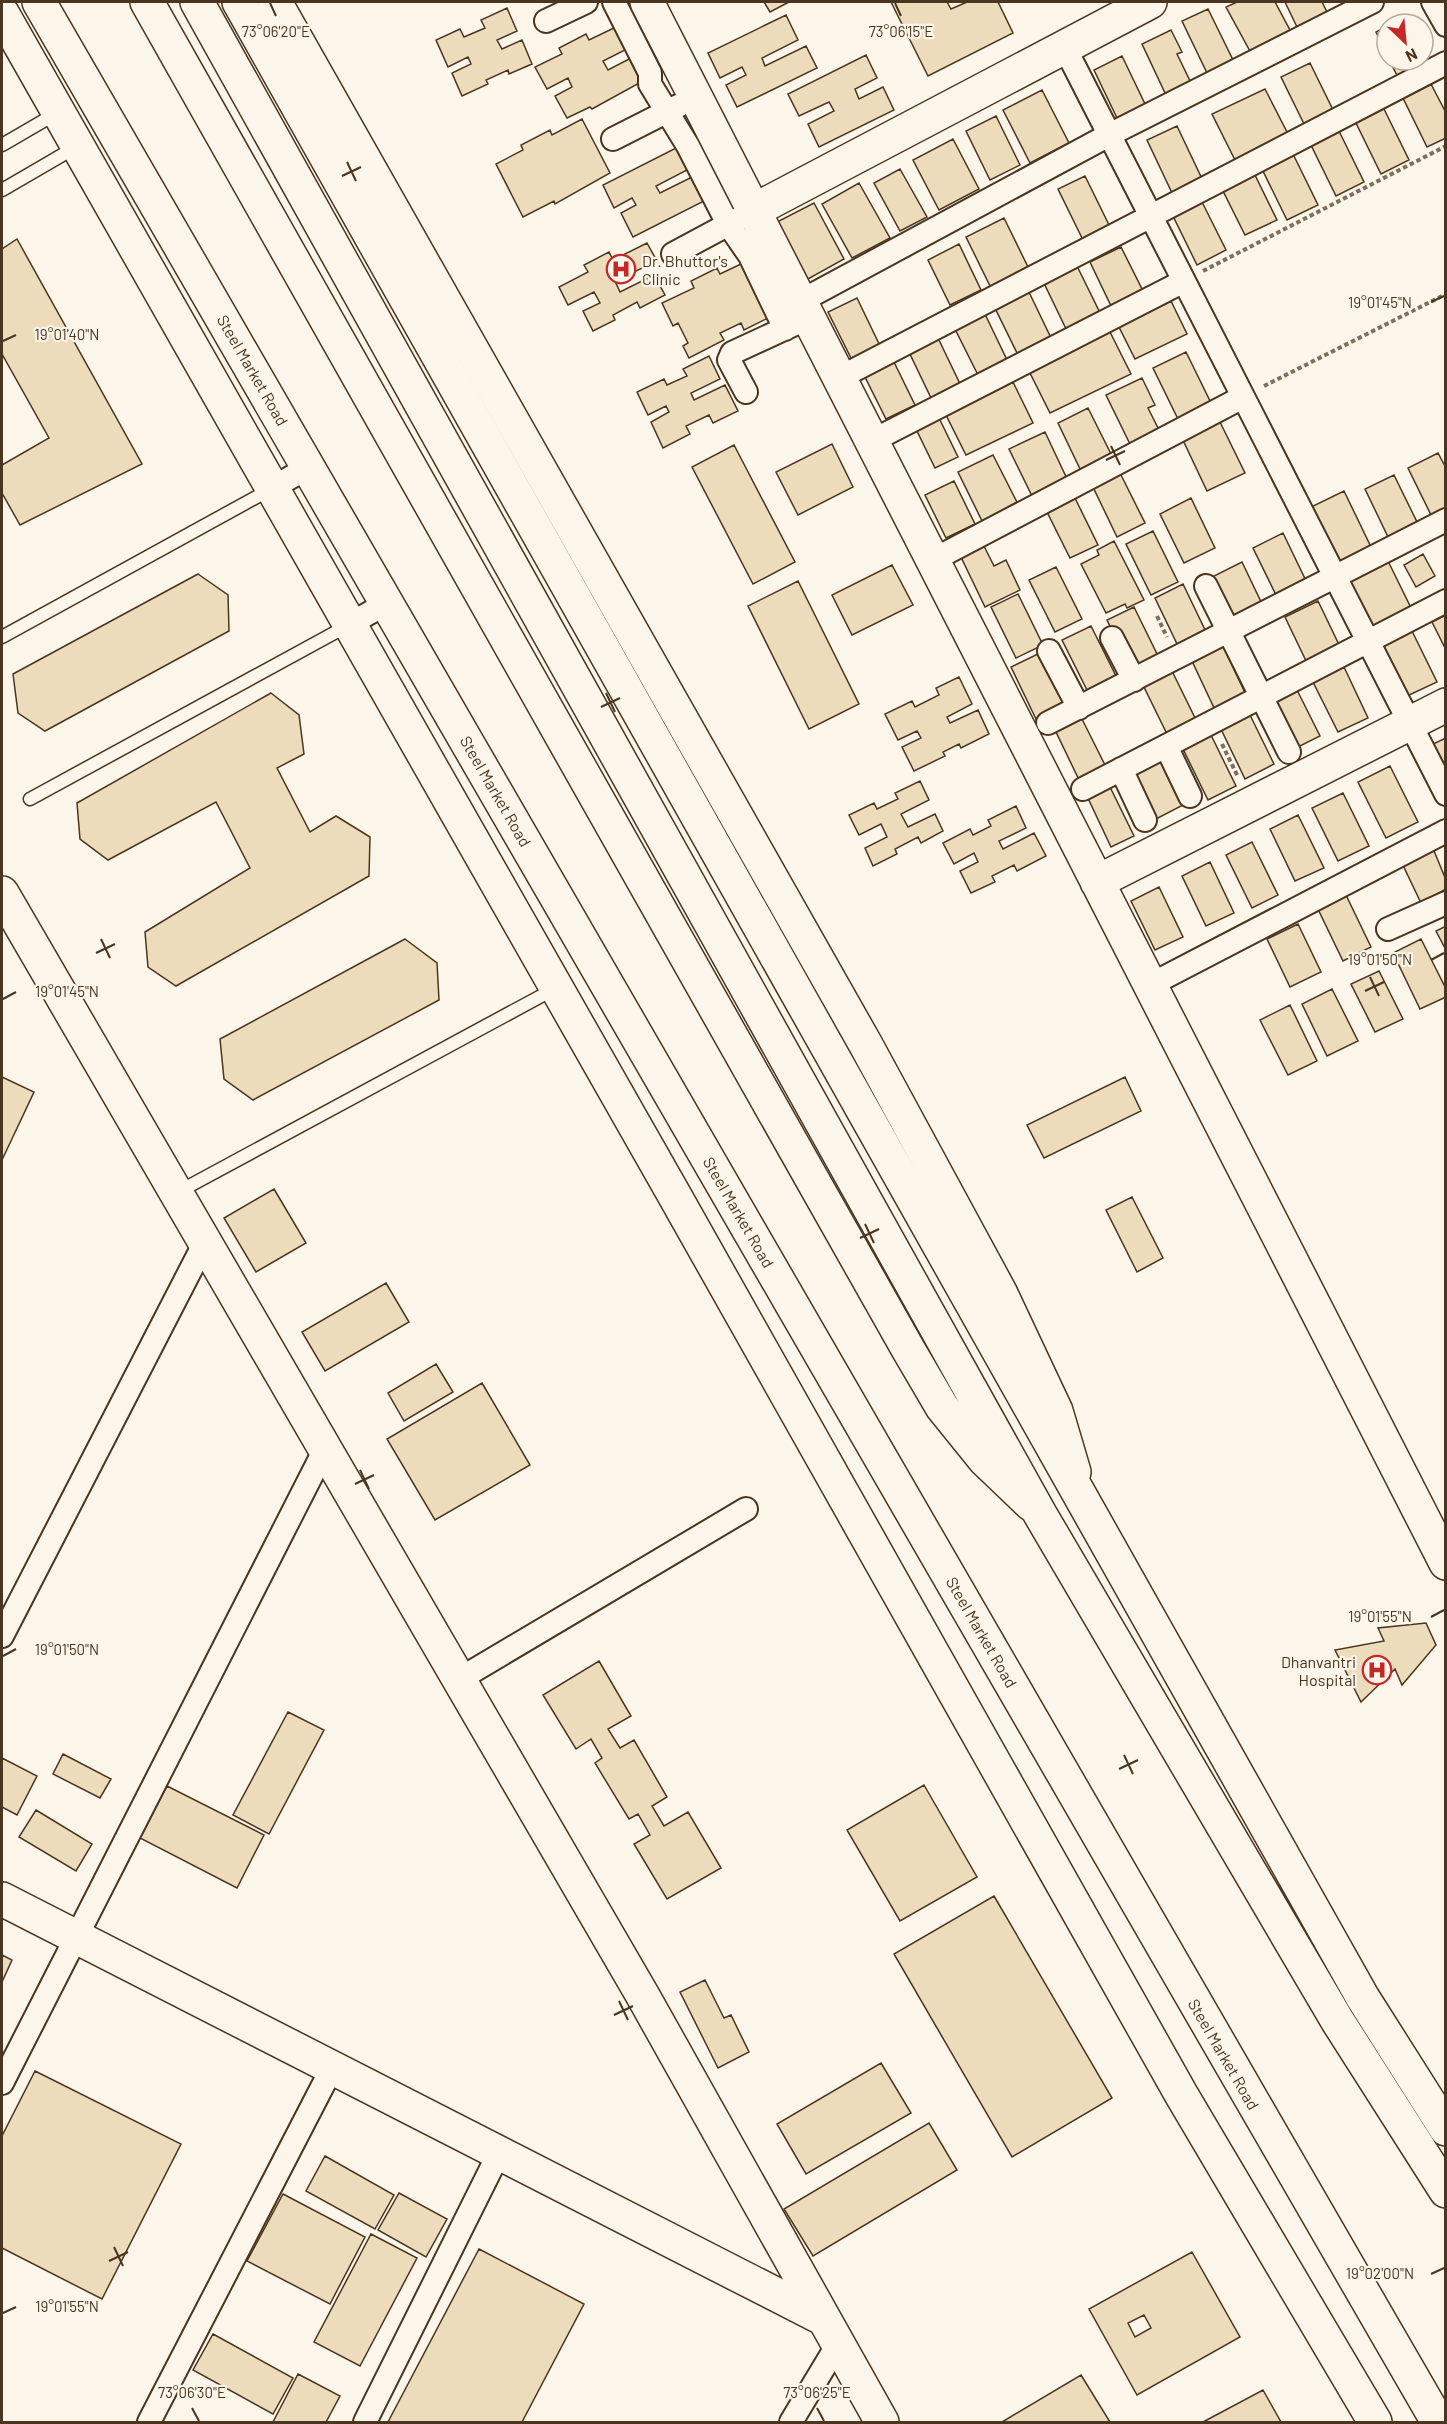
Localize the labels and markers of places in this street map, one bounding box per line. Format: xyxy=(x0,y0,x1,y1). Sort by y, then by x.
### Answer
place label: Dr. Bhuttor's Clinic xyxy=(642,251,728,288)
hospital icon: Dr. Bhuttor's Clinic xyxy=(605,253,637,285)
place label: Dhanvantri Hospital xyxy=(1281,1652,1356,1689)
hospital icon: Dhanvantri Hospital xyxy=(1361,1654,1393,1686)

